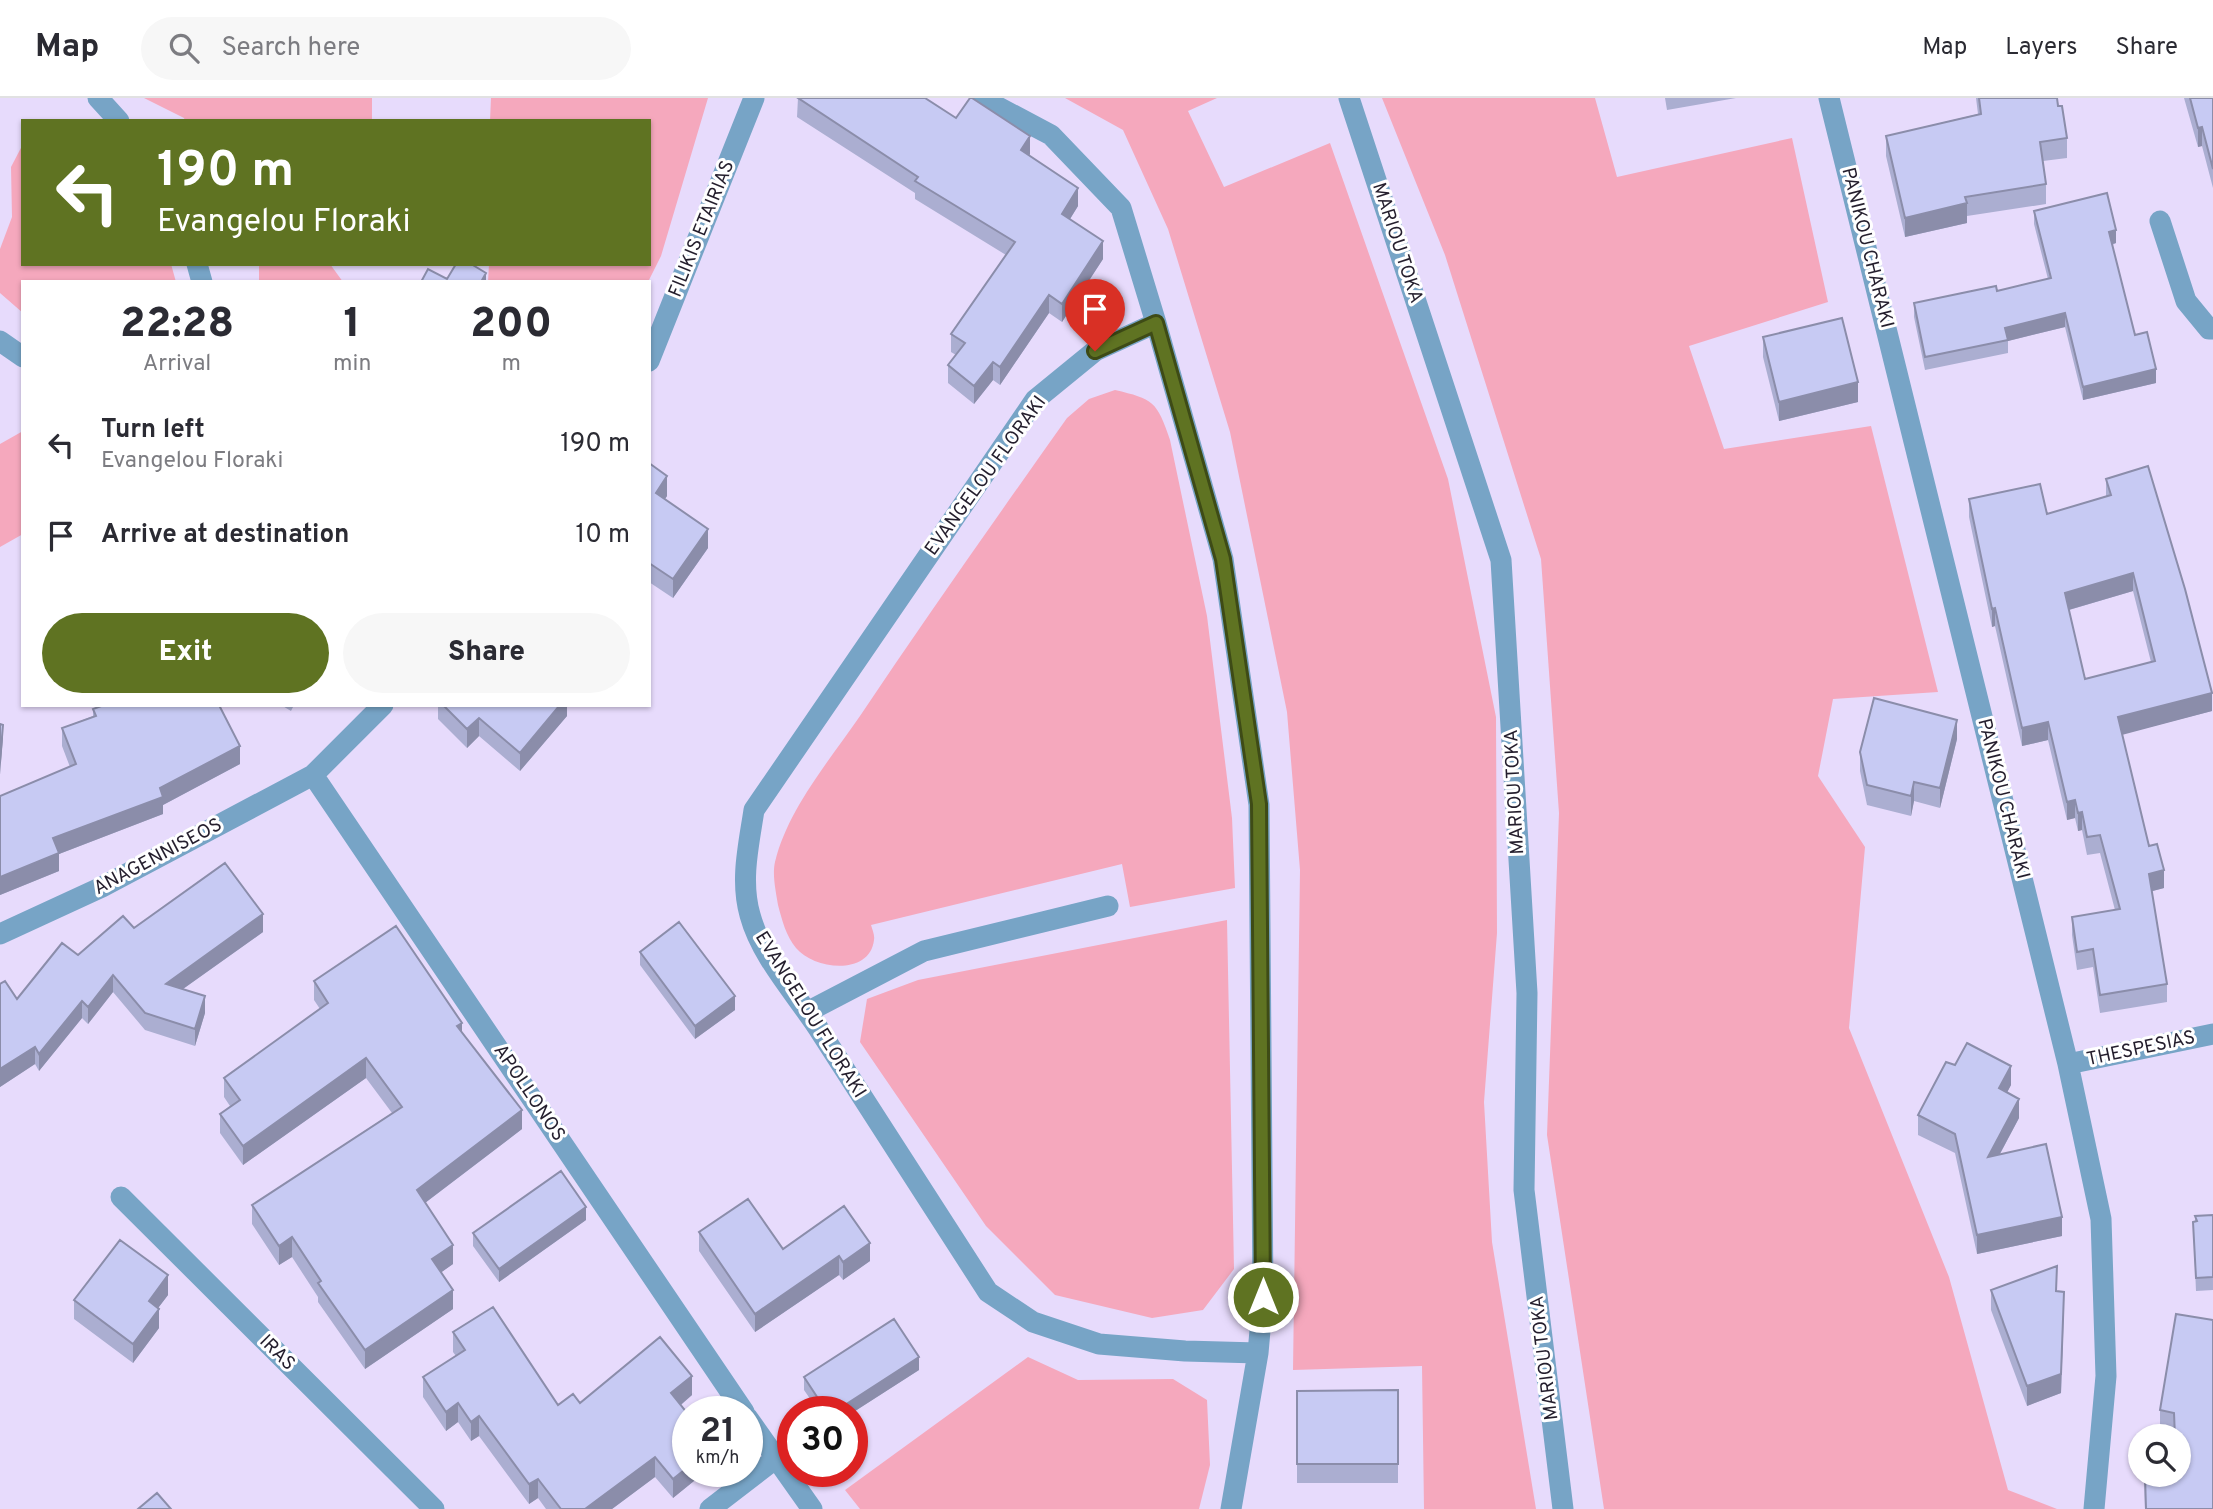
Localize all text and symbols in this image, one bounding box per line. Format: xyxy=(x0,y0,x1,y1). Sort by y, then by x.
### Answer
search box xyxy=(141,17,631,80)
text: Map xyxy=(35,27,99,69)
icon: search xyxy=(165,29,203,67)
text: Search here xyxy=(221,32,360,65)
text: Map xyxy=(1922,33,1967,63)
text: Layers xyxy=(2005,33,2077,63)
text: Share xyxy=(2115,33,2178,63)
text: 190 m xyxy=(157,142,294,204)
icon: left xyxy=(42,147,133,238)
street label: FILIKIS ETAIRIAS xyxy=(664,157,740,301)
street label: PANIKOU CHARAKI xyxy=(1835,165,1899,331)
street label: MARIOU TOKA xyxy=(1366,180,1428,306)
text: Evangelou Floraki xyxy=(157,203,411,243)
pin xyxy=(1065,279,1125,351)
icon: arrive xyxy=(1076,290,1114,328)
text: 22:28 xyxy=(120,299,234,352)
text: 1 xyxy=(344,299,361,352)
text: 200 xyxy=(470,299,552,352)
text: Arrival xyxy=(143,350,211,379)
text: min xyxy=(333,350,371,379)
text: m xyxy=(501,350,521,379)
street label: EVANGELOU FLORAKI xyxy=(920,391,1052,561)
text: Turn left xyxy=(101,414,205,447)
icon: left xyxy=(42,426,80,464)
text: 190 m xyxy=(560,428,630,461)
text: Evangelou Floraki xyxy=(101,447,283,476)
icon: arrive xyxy=(42,517,80,555)
text: Arrive at destination xyxy=(101,519,349,552)
text: 10 m xyxy=(575,519,630,552)
button: Exit xyxy=(42,613,329,693)
button: Share xyxy=(343,613,630,693)
street label: PANIKOU CHARAKI xyxy=(1971,716,2035,882)
street label: MARIOU TOKA xyxy=(1500,729,1530,855)
street label: ANAGENNISEOS xyxy=(90,813,226,901)
street label: EVANGELOU FLORAKI xyxy=(749,927,871,1103)
street label: THESPESIAS xyxy=(2085,1026,2197,1072)
street label: APOLLONOS xyxy=(488,1040,570,1146)
position arrow xyxy=(1226,1260,1300,1334)
street label: MARIOU TOKA xyxy=(1525,1294,1565,1422)
street label: IRAS xyxy=(254,1330,300,1376)
speed limit sign: 30 xyxy=(777,1396,868,1487)
text: 21 xyxy=(700,1410,735,1454)
map controls xyxy=(2128,1424,2191,1487)
button: search xyxy=(2128,1424,2191,1487)
text: km/h xyxy=(696,1447,739,1470)

